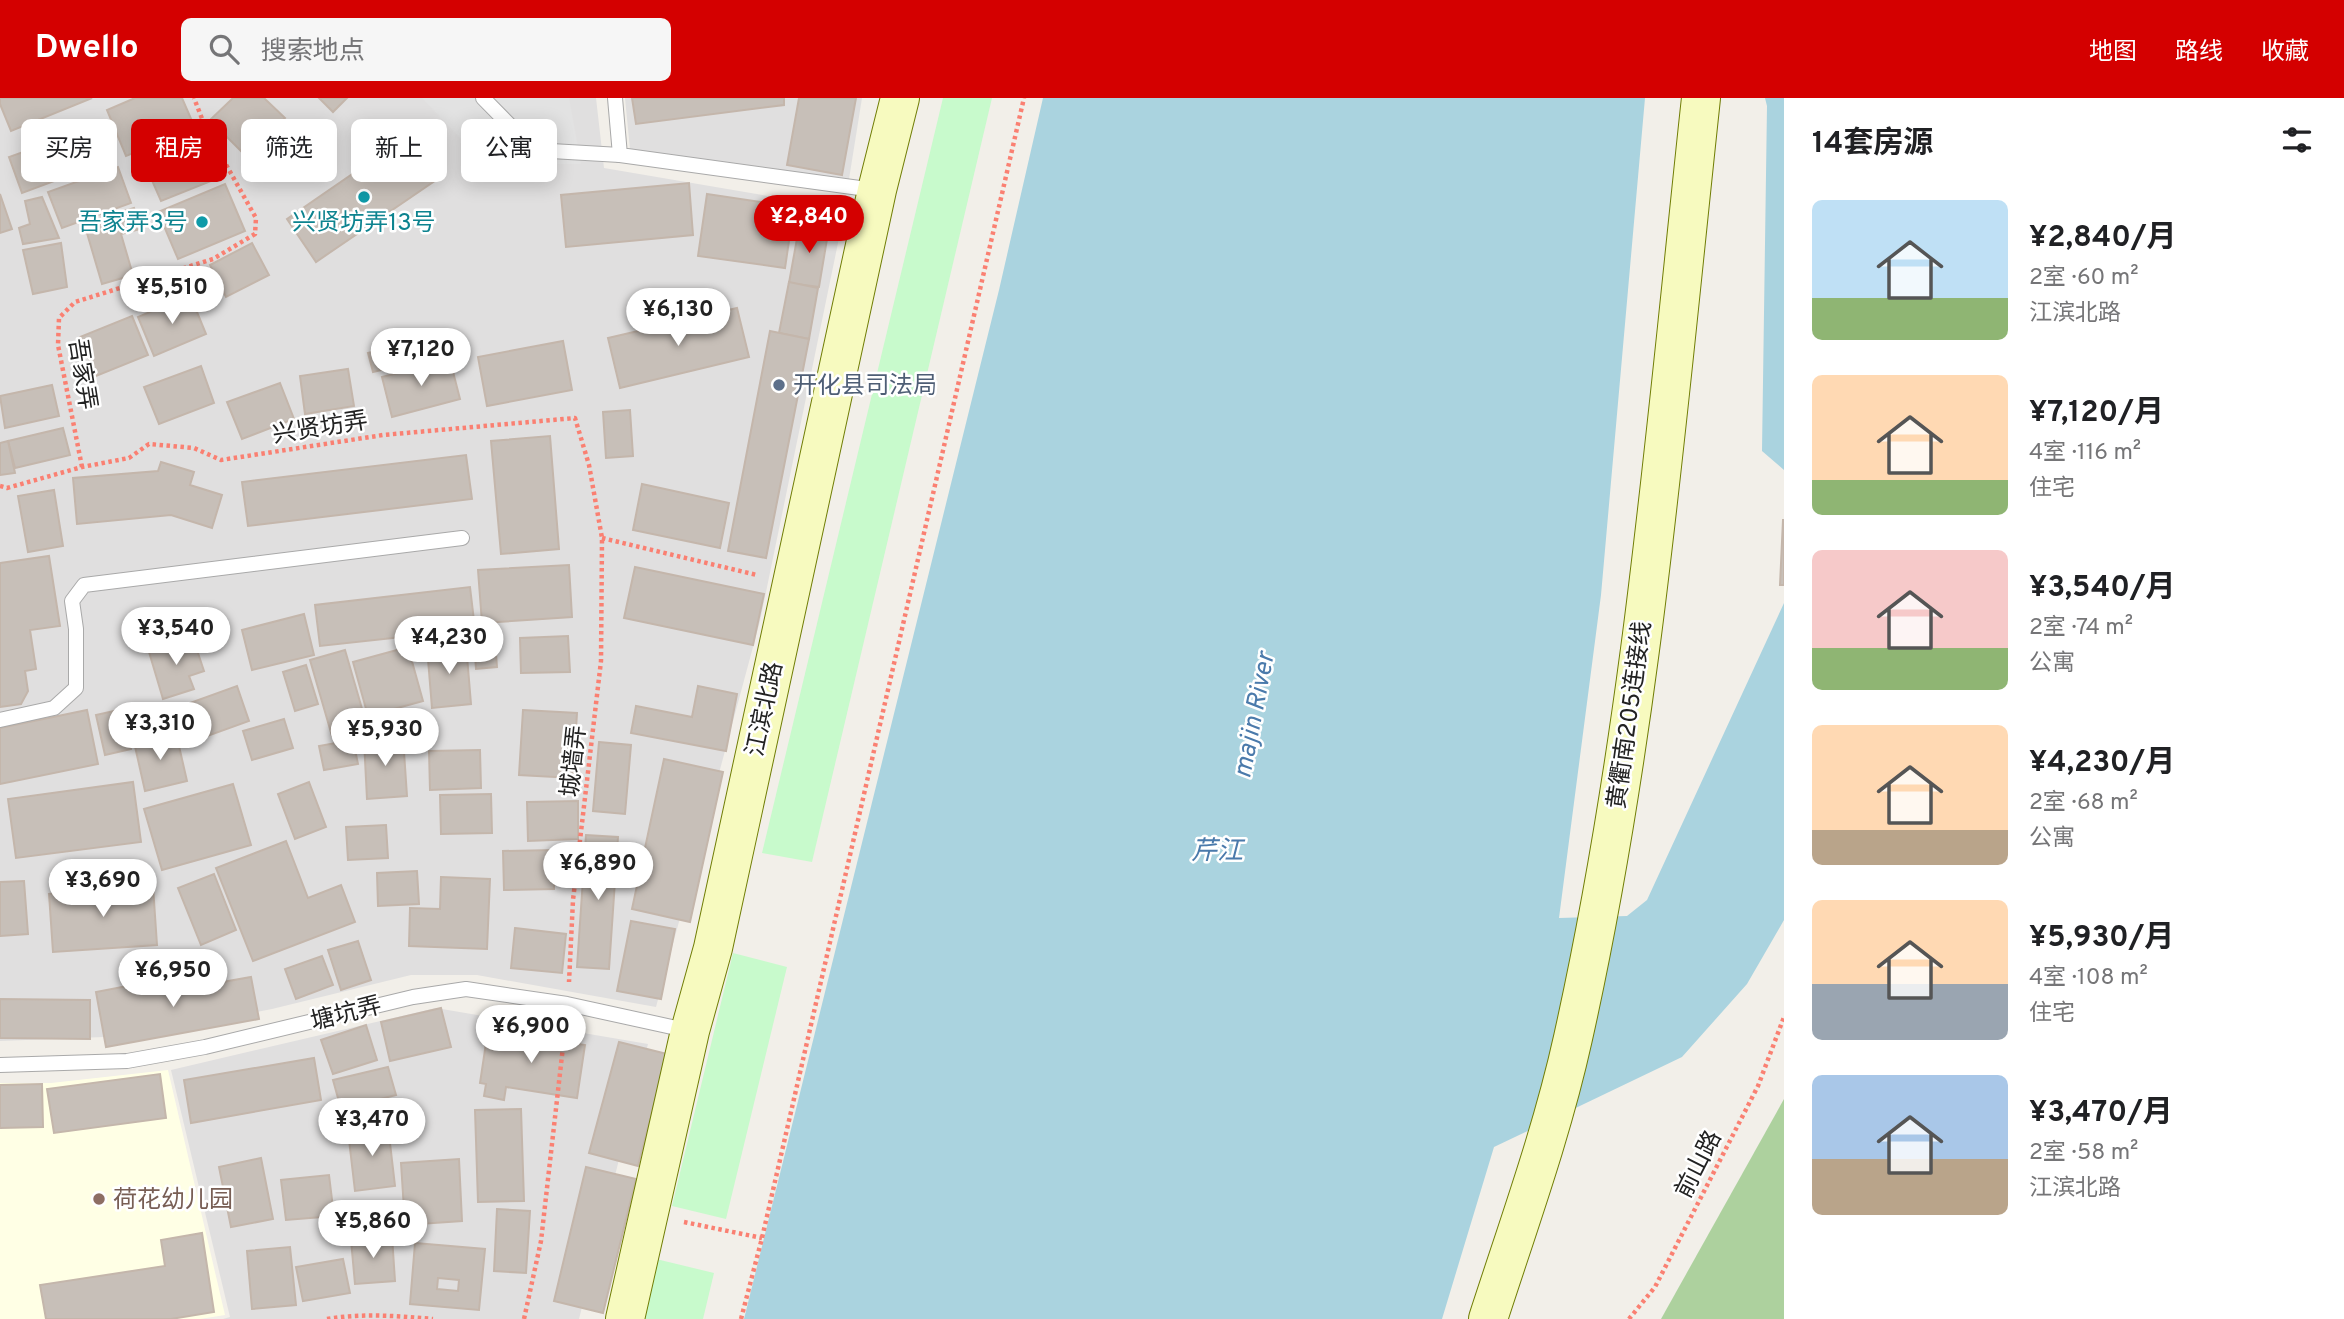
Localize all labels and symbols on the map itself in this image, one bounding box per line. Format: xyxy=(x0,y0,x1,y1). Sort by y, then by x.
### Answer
marker: 兴贤坊弄13号 xyxy=(356,189,372,205)
pin: ¥2,840 xyxy=(752,195,866,255)
place label: 吾家弄3号 xyxy=(78,209,188,239)
place label: 兴贤坊弄13号 xyxy=(292,209,436,239)
marker: 吾家弄3号 xyxy=(194,214,210,230)
pin: ¥5,510 xyxy=(115,266,229,326)
pin: ¥6,130 xyxy=(621,288,735,348)
pin: ¥7,120 xyxy=(364,328,478,388)
street label: 吾家弄 xyxy=(61,336,101,412)
place label: 开化县司法局 xyxy=(793,372,937,402)
marker: 开化县司法局 xyxy=(771,377,787,393)
street label: 兴贤坊弄 xyxy=(271,407,370,451)
pin: ¥3,540 xyxy=(119,608,233,667)
pin: ¥4,230 xyxy=(392,616,506,676)
street label: 黄衢南205连接线 xyxy=(1603,620,1659,811)
water label: majin River xyxy=(1227,648,1284,781)
street label: 江滨北路 xyxy=(741,659,791,759)
pin: ¥3,310 xyxy=(103,702,217,762)
pin: ¥5,930 xyxy=(328,708,442,768)
street label: 城墙弄 xyxy=(556,724,594,799)
water label: 芹江 xyxy=(1191,836,1246,869)
pin: ¥6,890 xyxy=(541,842,655,902)
pin: ¥3,690 xyxy=(46,860,160,919)
pin: ¥6,950 xyxy=(116,950,230,1009)
street label: 塘坑弄 xyxy=(308,992,385,1038)
pin: ¥6,900 xyxy=(474,1006,588,1065)
pin: ¥3,470 xyxy=(315,1098,429,1158)
street label: 前山路 xyxy=(1670,1126,1729,1204)
place label: 荷花幼儿园 xyxy=(113,1186,233,1216)
marker: 荷花幼儿园 xyxy=(91,1191,107,1207)
pin: ¥5,860 xyxy=(316,1200,430,1260)

